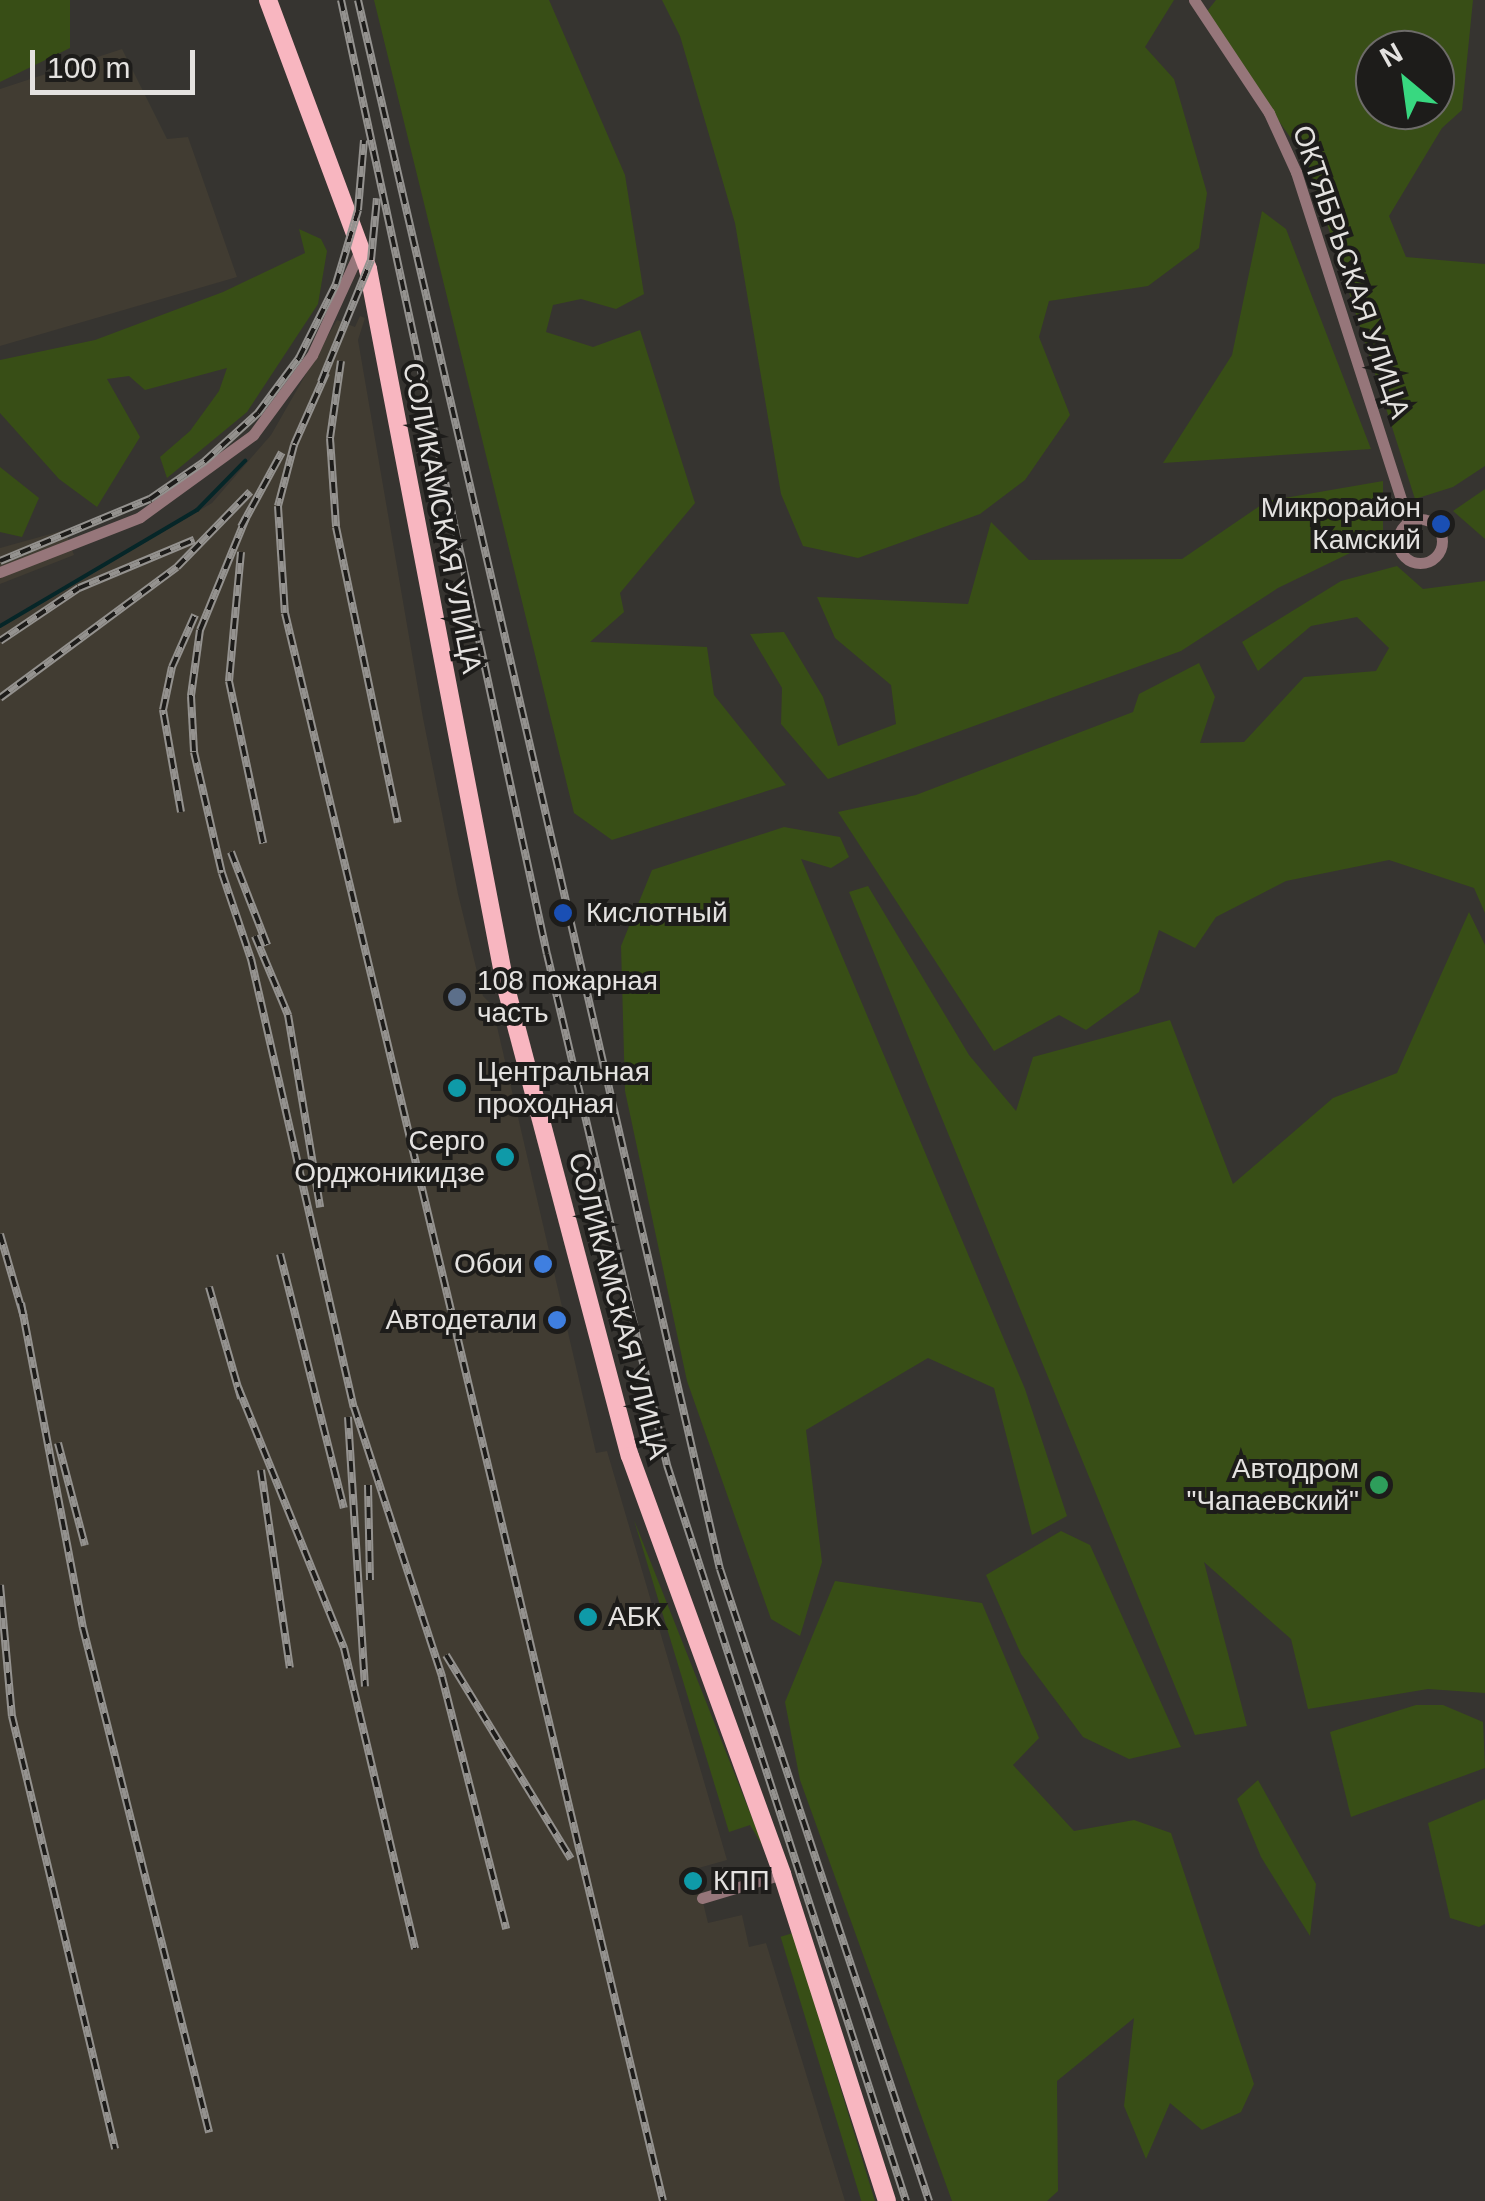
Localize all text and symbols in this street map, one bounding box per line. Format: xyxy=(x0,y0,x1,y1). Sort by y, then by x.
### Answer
scale bar xyxy=(35,30,200,92)
north arrow xyxy=(1355,30,1455,130)
text: N xyxy=(1375,37,1408,74)
text: 100 m xyxy=(47,51,130,84)
street label: ОКТЯБРЬСКАЯ УЛИЦА xyxy=(1285,121,1417,423)
street label: СОЛИКАМСКАЯ УЛИЦА xyxy=(395,360,489,676)
place label: Микрорайон Камский xyxy=(1261,491,1421,557)
marker: Микрорайон Камский xyxy=(1430,513,1452,535)
place label: Кислотный xyxy=(586,896,728,930)
marker: Кислотный xyxy=(550,900,576,926)
place label: 108 пожарная часть xyxy=(477,964,658,1030)
marker: 108 пожарная часть xyxy=(446,986,468,1008)
place label: Центральная проходная xyxy=(477,1055,650,1121)
marker: Центральная проходная xyxy=(446,1077,468,1099)
place label: Серго Орджоникидзе xyxy=(294,1124,485,1190)
marker: Серго Орджоникидзе xyxy=(494,1146,516,1168)
street label: СОЛИКАМСКАЯ УЛИЦА xyxy=(561,1149,675,1463)
place label: Обои xyxy=(454,1247,523,1281)
marker: Обои xyxy=(532,1253,554,1275)
place label: Автодетали xyxy=(386,1303,537,1337)
marker: Автодетали xyxy=(546,1309,568,1331)
place label: Автодром "Чапаевский" xyxy=(1186,1452,1359,1518)
marker: Автодром "Чапаевский" xyxy=(1368,1474,1390,1496)
place label: АБК xyxy=(608,1600,661,1634)
marker: АБК xyxy=(577,1606,599,1628)
place label: КПП xyxy=(713,1864,770,1898)
marker: КПП xyxy=(682,1870,704,1892)

